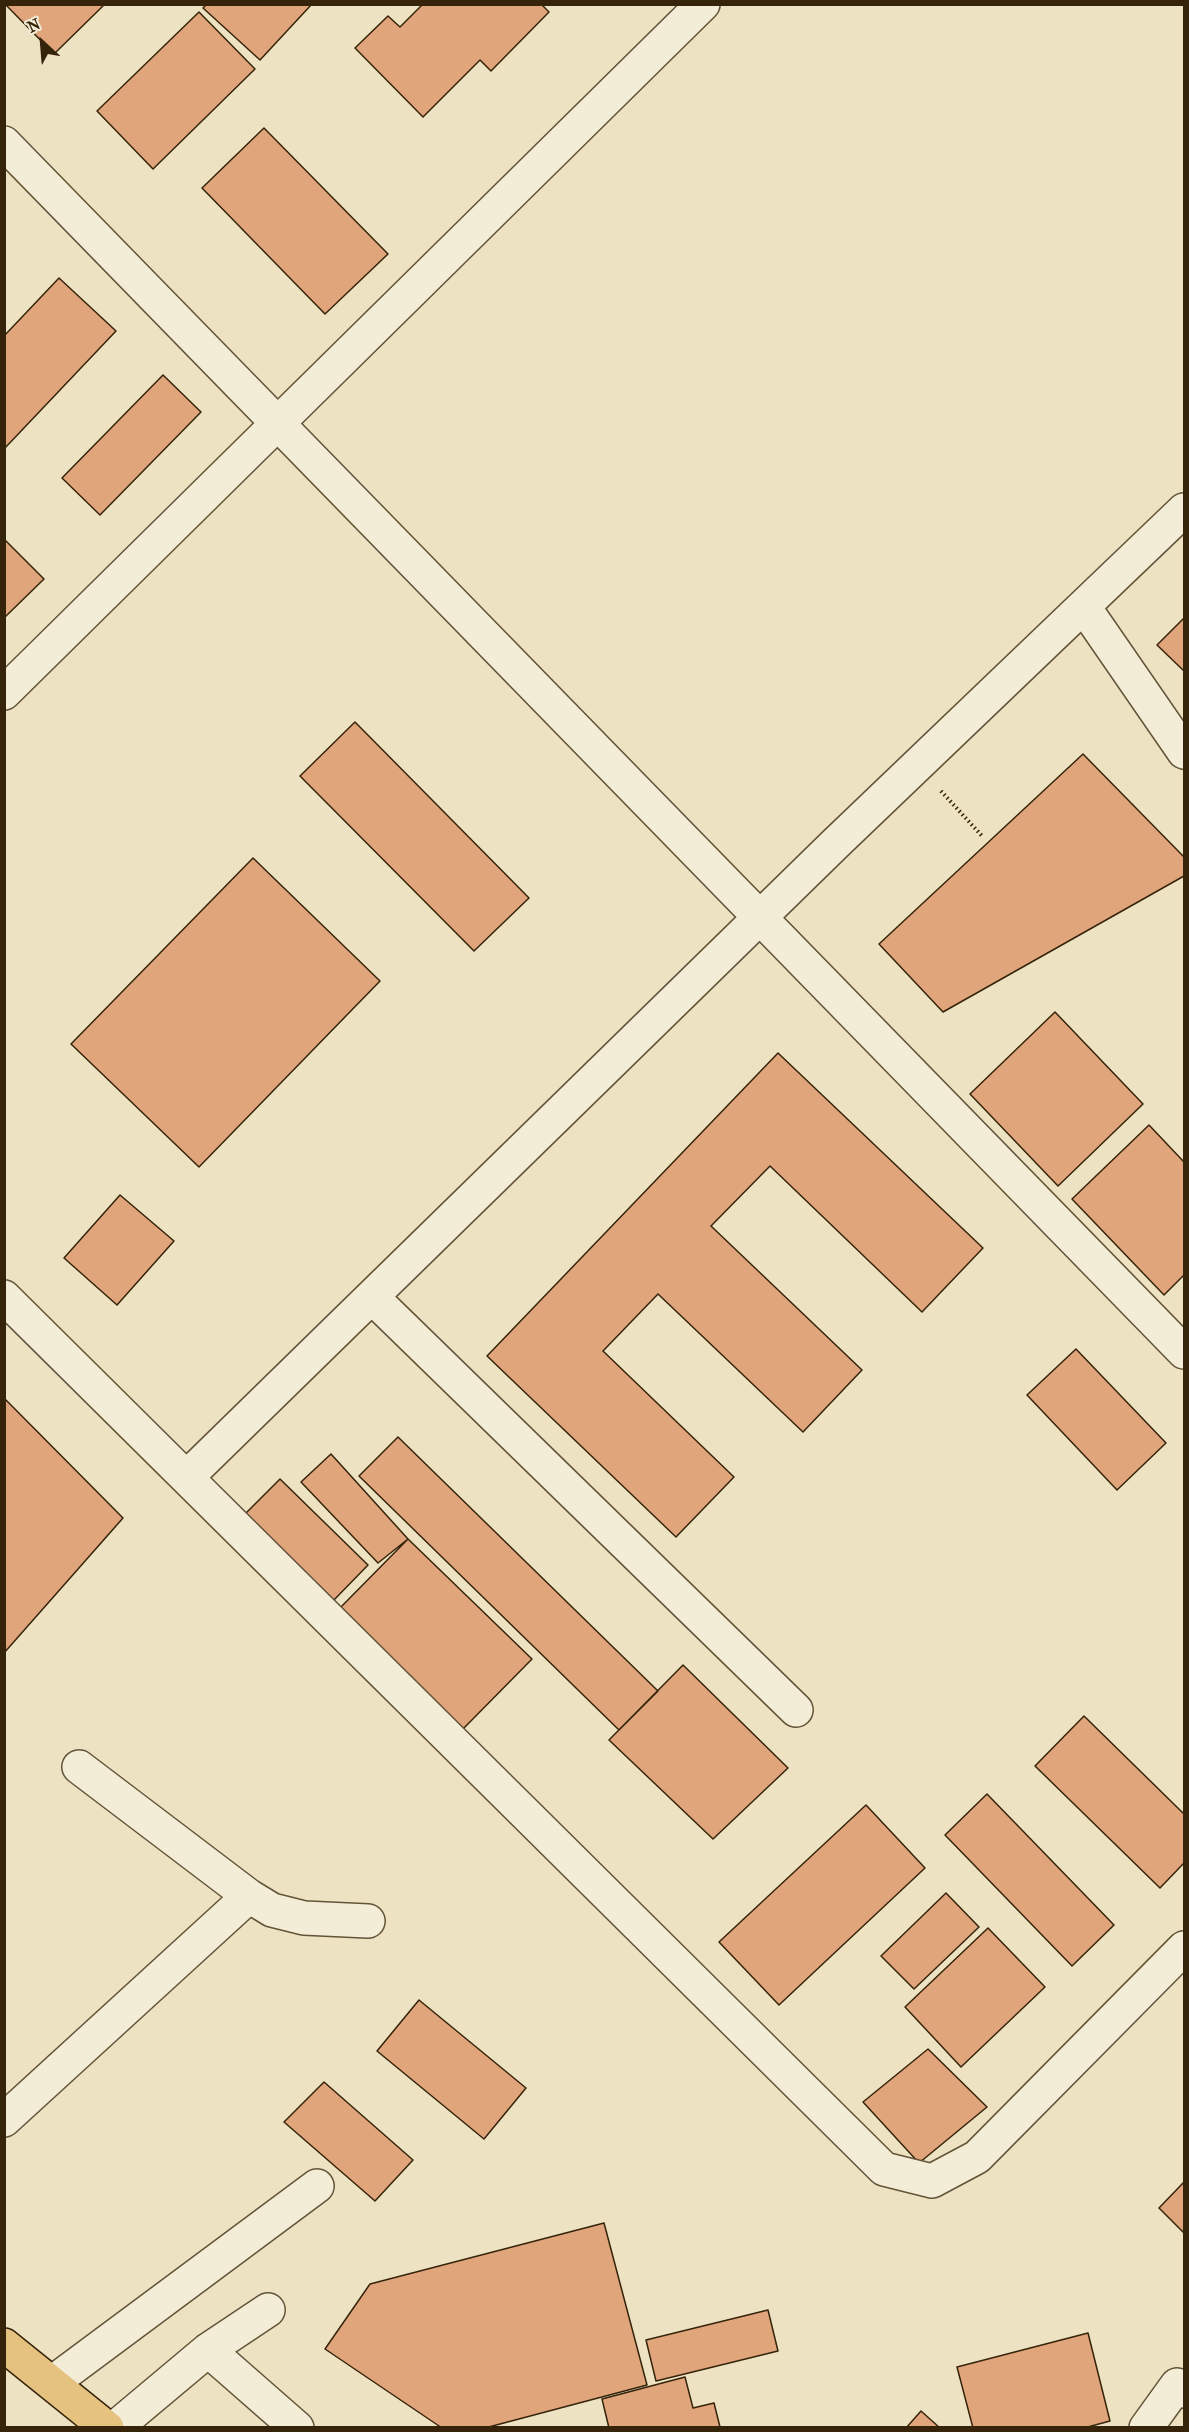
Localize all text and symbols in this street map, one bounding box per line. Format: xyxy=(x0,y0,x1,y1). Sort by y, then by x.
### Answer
north arrow xyxy=(12,12,72,72)
text: N xyxy=(24,14,44,37)

